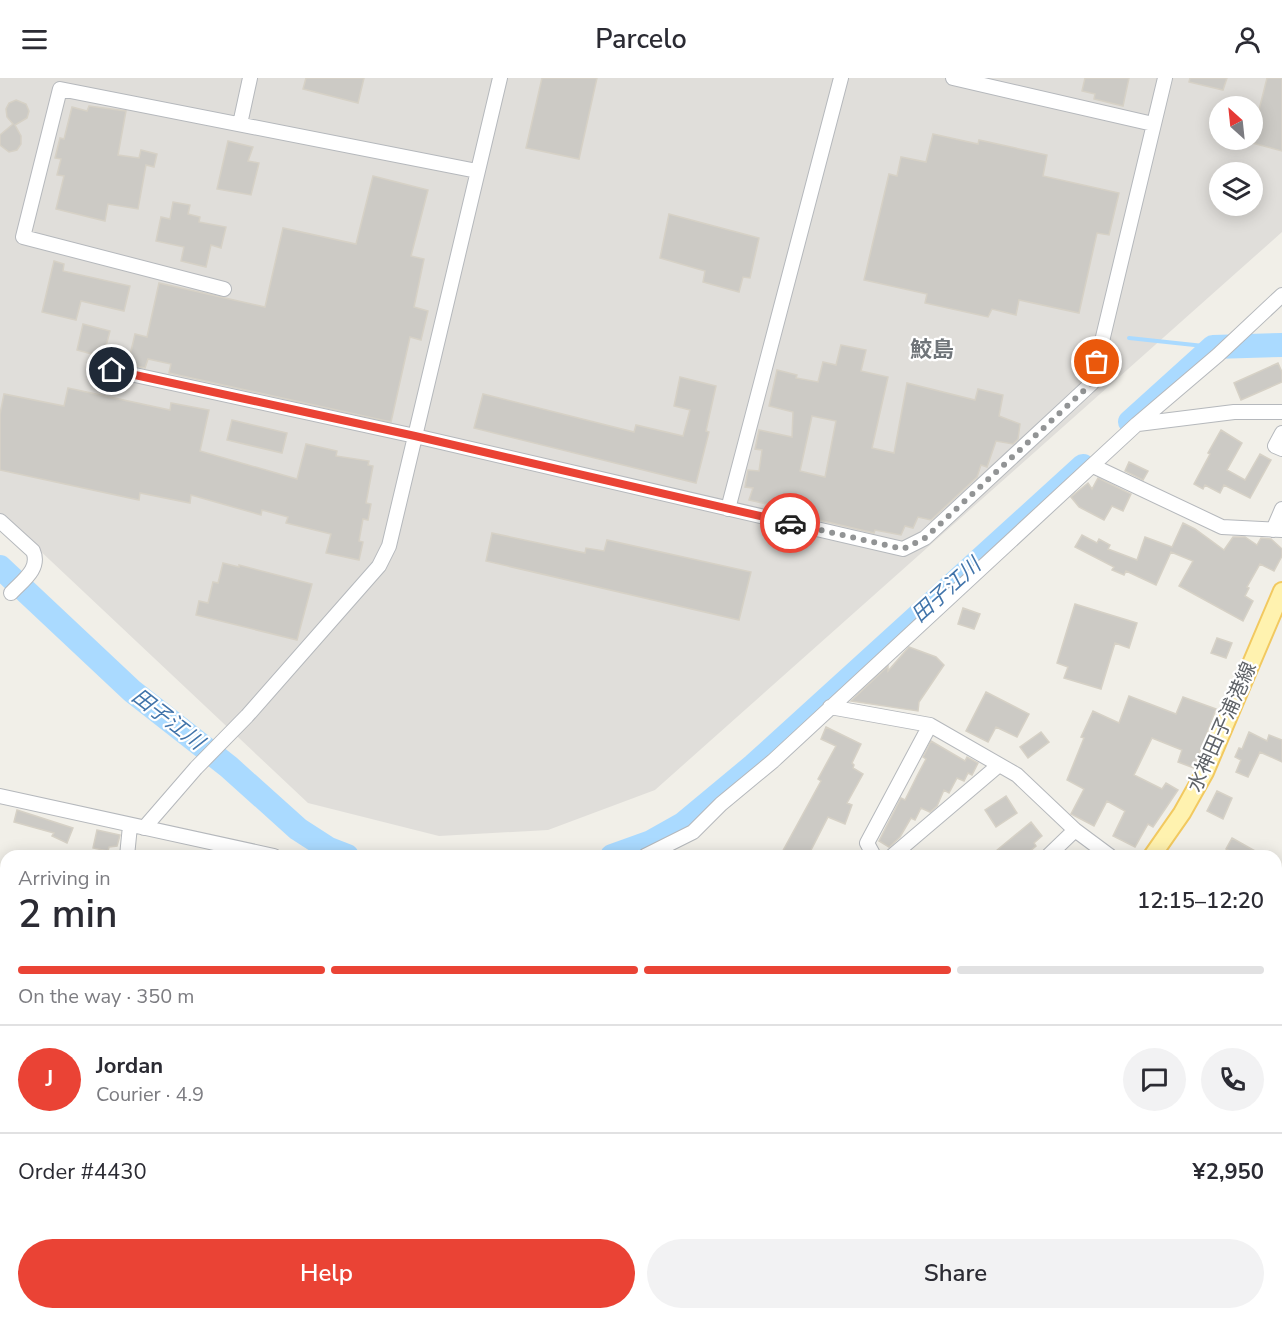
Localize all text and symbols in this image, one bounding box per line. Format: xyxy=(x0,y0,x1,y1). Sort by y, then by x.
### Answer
text: Parcelo xyxy=(595,21,687,58)
icon: menu xyxy=(18,23,51,56)
icon: person xyxy=(1231,23,1264,56)
north arrow xyxy=(1209,96,1263,150)
map controls xyxy=(1209,96,1263,216)
button: layers xyxy=(1209,162,1263,216)
district label: 鮫島 xyxy=(910,335,954,365)
pin xyxy=(1071,336,1122,387)
pin xyxy=(86,344,137,395)
icon: bag xyxy=(1080,345,1113,378)
icon: home xyxy=(95,353,128,386)
courier xyxy=(760,493,820,553)
icon: car xyxy=(774,507,807,540)
water label: 田子江川 xyxy=(905,550,988,629)
street label: 水神田子浦港線 xyxy=(1181,658,1263,796)
water label: 田子江川 xyxy=(126,682,211,757)
text: Arriving in xyxy=(18,865,111,892)
text: 12:15–12:20 xyxy=(1137,886,1264,916)
text: 2 min xyxy=(18,888,117,941)
text: On the way · 350 m xyxy=(18,983,194,1010)
button: chat xyxy=(1123,1048,1186,1111)
button: phone xyxy=(1201,1048,1264,1111)
text: Jordan xyxy=(96,1051,163,1081)
text: J xyxy=(46,1064,53,1094)
text: Courier · 4.9 xyxy=(96,1081,204,1108)
text: Order #4430 xyxy=(18,1157,147,1187)
text: ¥2,950 xyxy=(1193,1157,1264,1187)
button: Help xyxy=(18,1239,635,1308)
button: Share xyxy=(647,1239,1264,1308)

